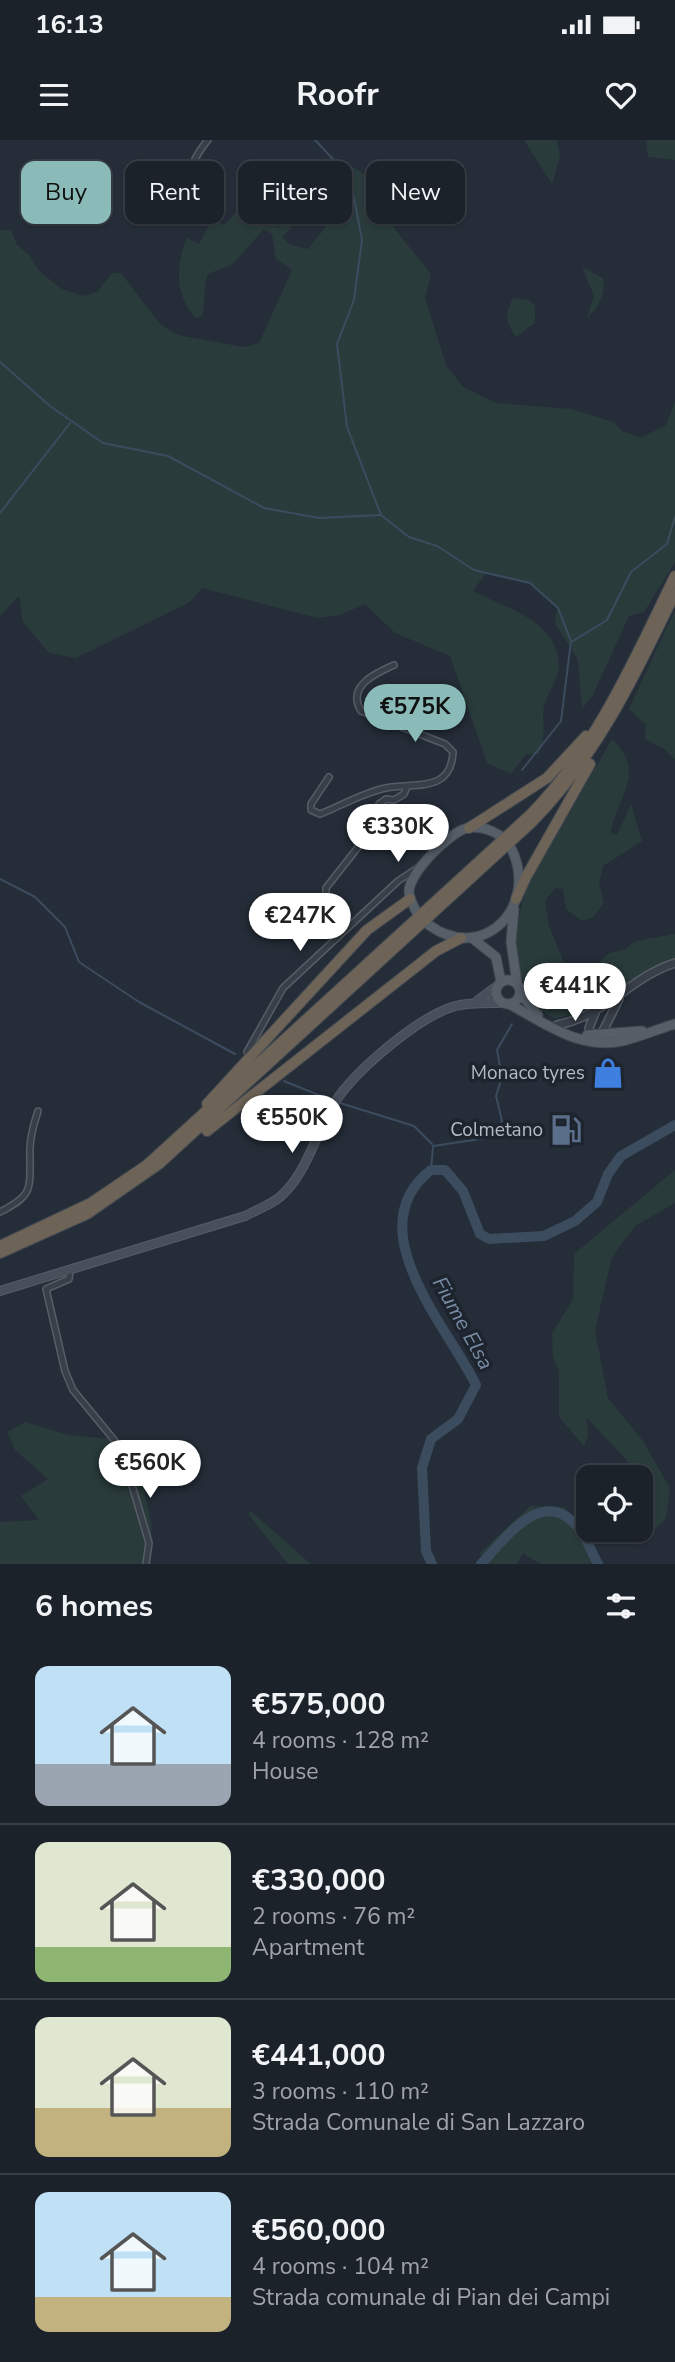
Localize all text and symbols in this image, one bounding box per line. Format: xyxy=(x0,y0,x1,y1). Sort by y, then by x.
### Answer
text: 16:13 xyxy=(35,7,104,42)
text: Roofr xyxy=(296,73,379,116)
icon: menu xyxy=(35,76,73,114)
icon: heart xyxy=(602,76,640,114)
chip: Buy xyxy=(21,161,111,224)
chip: Rent xyxy=(125,161,224,224)
chip: Filters xyxy=(238,161,352,224)
chip: New xyxy=(366,161,465,224)
pin: €575K xyxy=(366,684,464,744)
text: €575K xyxy=(380,691,450,722)
pin: €330K xyxy=(349,804,447,864)
text: €330K xyxy=(363,811,433,842)
pin: €247K xyxy=(251,894,349,953)
text: €247K xyxy=(265,900,335,931)
pin: €441K xyxy=(526,964,624,1023)
text: €441K xyxy=(540,970,610,1001)
shop icon: Monaco tyres xyxy=(591,1056,625,1090)
place label: Monaco tyres xyxy=(471,1060,585,1086)
pin: €550K xyxy=(243,1096,341,1155)
text: €550K xyxy=(257,1102,327,1133)
fuel station icon: Colmetano xyxy=(549,1113,583,1147)
place label: Colmetano xyxy=(450,1117,543,1143)
water label: Fiume Elsa xyxy=(426,1271,500,1375)
pin: €560K xyxy=(101,1440,199,1500)
text: €560K xyxy=(115,1447,185,1478)
map controls xyxy=(576,1465,653,1542)
button: locate xyxy=(576,1465,653,1542)
text: 6 homes xyxy=(35,1586,153,1627)
icon: filters xyxy=(602,1587,640,1625)
text: €575,000 xyxy=(252,1684,385,1725)
icon: home xyxy=(91,1694,175,1778)
text: 4 rooms · 128 m² xyxy=(252,1725,429,1756)
text: House xyxy=(252,1756,319,1787)
text: €330,000 xyxy=(252,1860,385,1901)
icon: home xyxy=(91,1870,175,1954)
text: 2 rooms · 76 m² xyxy=(252,1901,415,1932)
text: Apartment xyxy=(252,1932,364,1963)
text: €441,000 xyxy=(252,2035,385,2076)
icon: home xyxy=(91,2045,175,2129)
text: 3 rooms · 110 m² xyxy=(252,2076,429,2107)
text: Strada Comunale di San Lazzaro xyxy=(252,2107,585,2138)
text: €560,000 xyxy=(252,2210,385,2251)
icon: home xyxy=(91,2220,175,2304)
text: 4 rooms · 104 m² xyxy=(252,2251,429,2282)
text: Strada comunale di Pian dei Campi xyxy=(252,2282,610,2313)

